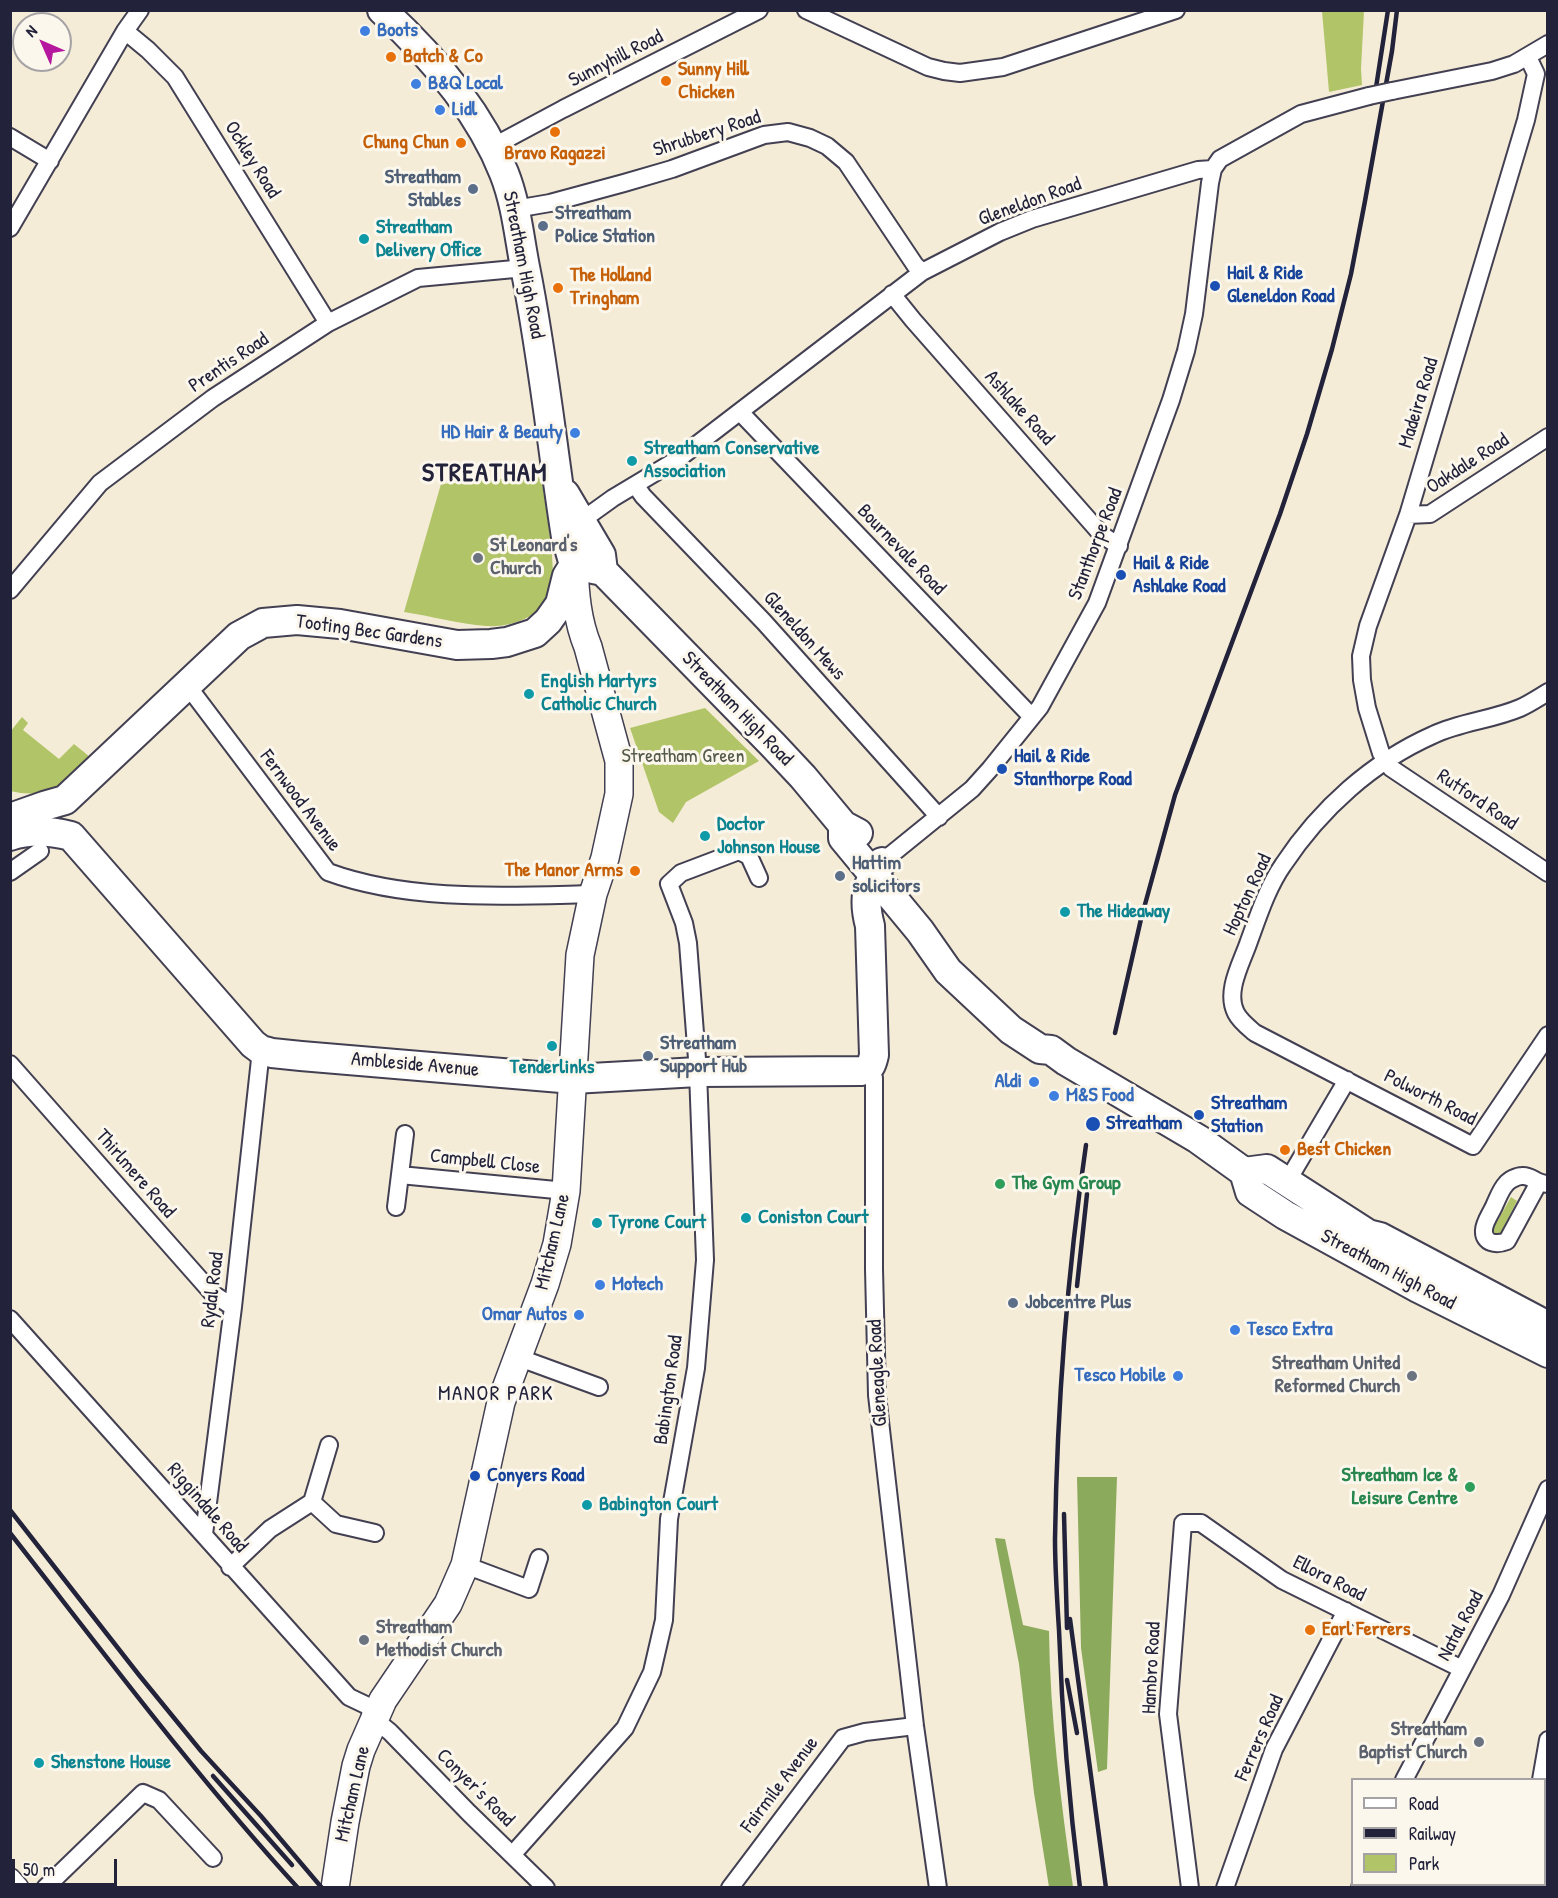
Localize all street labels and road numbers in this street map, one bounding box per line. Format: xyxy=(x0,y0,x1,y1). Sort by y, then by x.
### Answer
street label: Sunnyhill Road xyxy=(565,25,667,93)
street label: Shrubbery Road xyxy=(650,105,764,163)
street label: Ockley Road xyxy=(219,117,285,203)
street label: Gleneldon Road xyxy=(975,172,1085,232)
street label: Streatham High Road xyxy=(497,189,549,341)
street label: Prentis Road xyxy=(185,328,273,398)
street label: Madeira Road xyxy=(1394,355,1444,451)
street label: Ashlake Road xyxy=(979,366,1059,450)
street label: Oakdale Road xyxy=(1422,428,1514,500)
street label: Stanthorpe Road xyxy=(1064,485,1128,603)
street label: Bournevale Road xyxy=(852,499,950,601)
street label: Gleneldon Mews xyxy=(758,587,850,685)
street label: Tooting Bec Gardens xyxy=(294,610,444,654)
street label: Streatham High Road xyxy=(676,647,798,771)
street label: Fernwood Avenue xyxy=(254,746,346,856)
street label: Rutford Road xyxy=(1432,764,1522,836)
street label: Hopton Road xyxy=(1219,850,1277,940)
street label: Ambleside Avenue xyxy=(350,1047,480,1083)
street label: Polworth Road xyxy=(1380,1064,1480,1132)
street label: Thirlmere Road xyxy=(90,1125,180,1223)
street label: Campbell Close xyxy=(429,1144,541,1180)
street label: Mitcham Lane xyxy=(530,1192,576,1292)
street label: Streatham High Road xyxy=(1316,1224,1460,1316)
street label: Rydal Road xyxy=(196,1251,230,1329)
street label: Gleneagle Road xyxy=(863,1319,893,1427)
street label: Babington Road xyxy=(649,1334,689,1446)
street label: Riggindale Road xyxy=(161,1458,253,1558)
street label: Ellora Road xyxy=(1289,1551,1369,1607)
street label: Natal Road xyxy=(1433,1587,1489,1665)
street label: Hambro Road xyxy=(1138,1621,1166,1715)
street label: Ferrers Road xyxy=(1230,1691,1290,1785)
street label: Fairmile Avenue xyxy=(736,1732,824,1838)
street label: Mitcham Lane xyxy=(330,1744,376,1844)
street label: Conyer's Road xyxy=(431,1744,519,1832)

